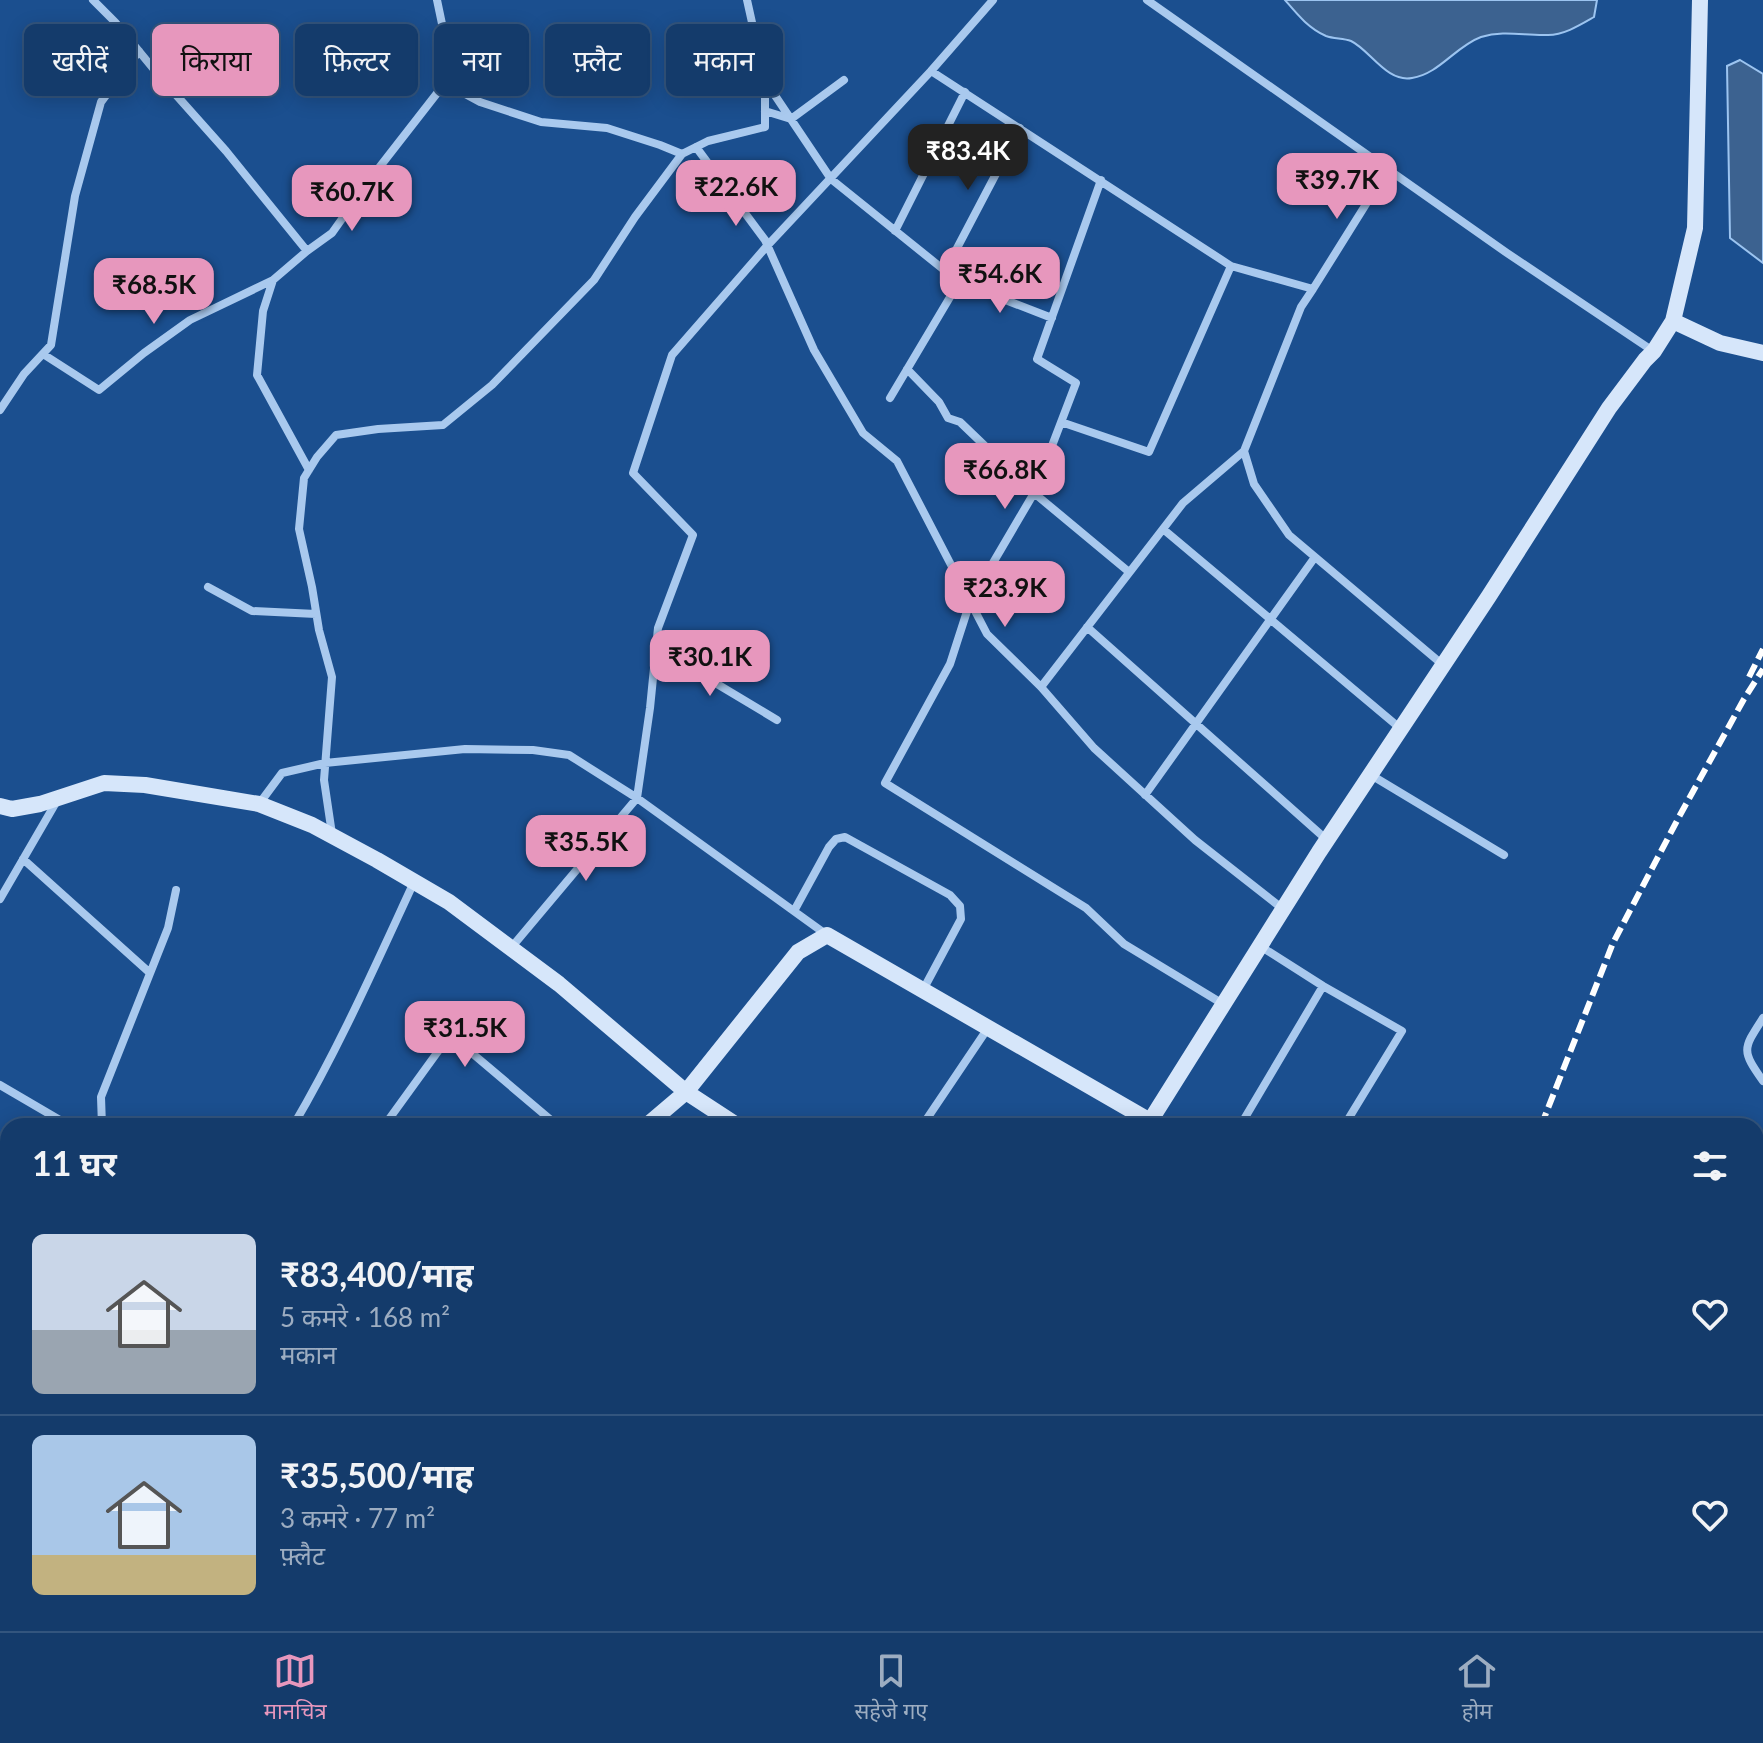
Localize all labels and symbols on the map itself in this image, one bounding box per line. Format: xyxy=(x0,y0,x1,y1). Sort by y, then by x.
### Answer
pin: ₹83.4K xyxy=(903,124,1033,192)
pin: ₹39.7K xyxy=(1272,153,1402,221)
pin: ₹22.6K xyxy=(671,160,801,228)
pin: ₹60.7K xyxy=(287,165,417,233)
pin: ₹54.6K xyxy=(935,247,1065,315)
pin: ₹68.5K xyxy=(89,258,219,326)
pin: ₹66.8K xyxy=(940,443,1070,511)
pin: ₹23.9K xyxy=(940,561,1070,629)
pin: ₹30.1K xyxy=(645,630,775,698)
pin: ₹35.5K xyxy=(521,815,651,883)
pin: ₹31.5K xyxy=(400,1001,530,1069)

